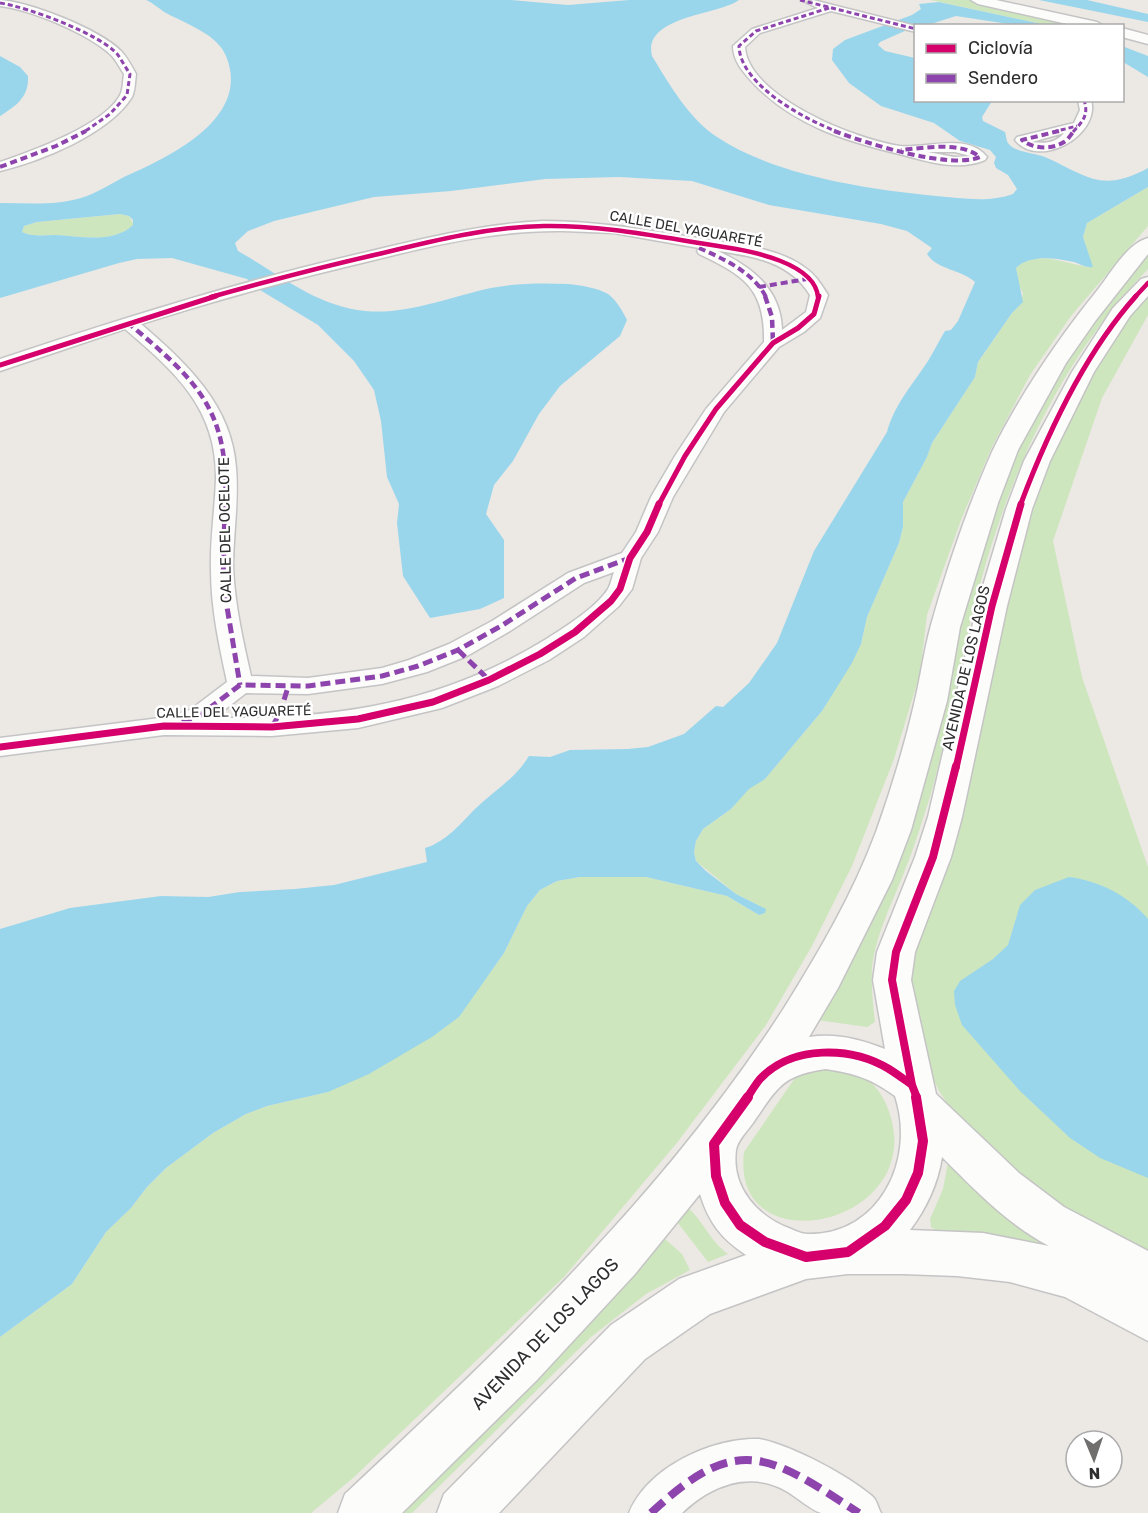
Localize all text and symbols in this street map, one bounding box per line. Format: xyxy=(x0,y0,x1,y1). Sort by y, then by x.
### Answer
legend xyxy=(914,24,1124,102)
text: Ciclovía xyxy=(968,37,1033,59)
text: Sendero xyxy=(968,67,1038,89)
street label: CALLE DEL YAGUARETÉ xyxy=(608,206,764,251)
street label: CALLE DEL OCELOTE xyxy=(215,457,235,603)
street label: AVENIDA DE LOS LAGOS xyxy=(938,584,994,752)
street label: CALLE DEL YAGUARETÉ xyxy=(156,701,312,722)
street label: AVENIDA DE LOS LAGOS xyxy=(467,1254,623,1414)
north arrow xyxy=(1064,1429,1124,1489)
text: N xyxy=(1088,1464,1101,1483)

